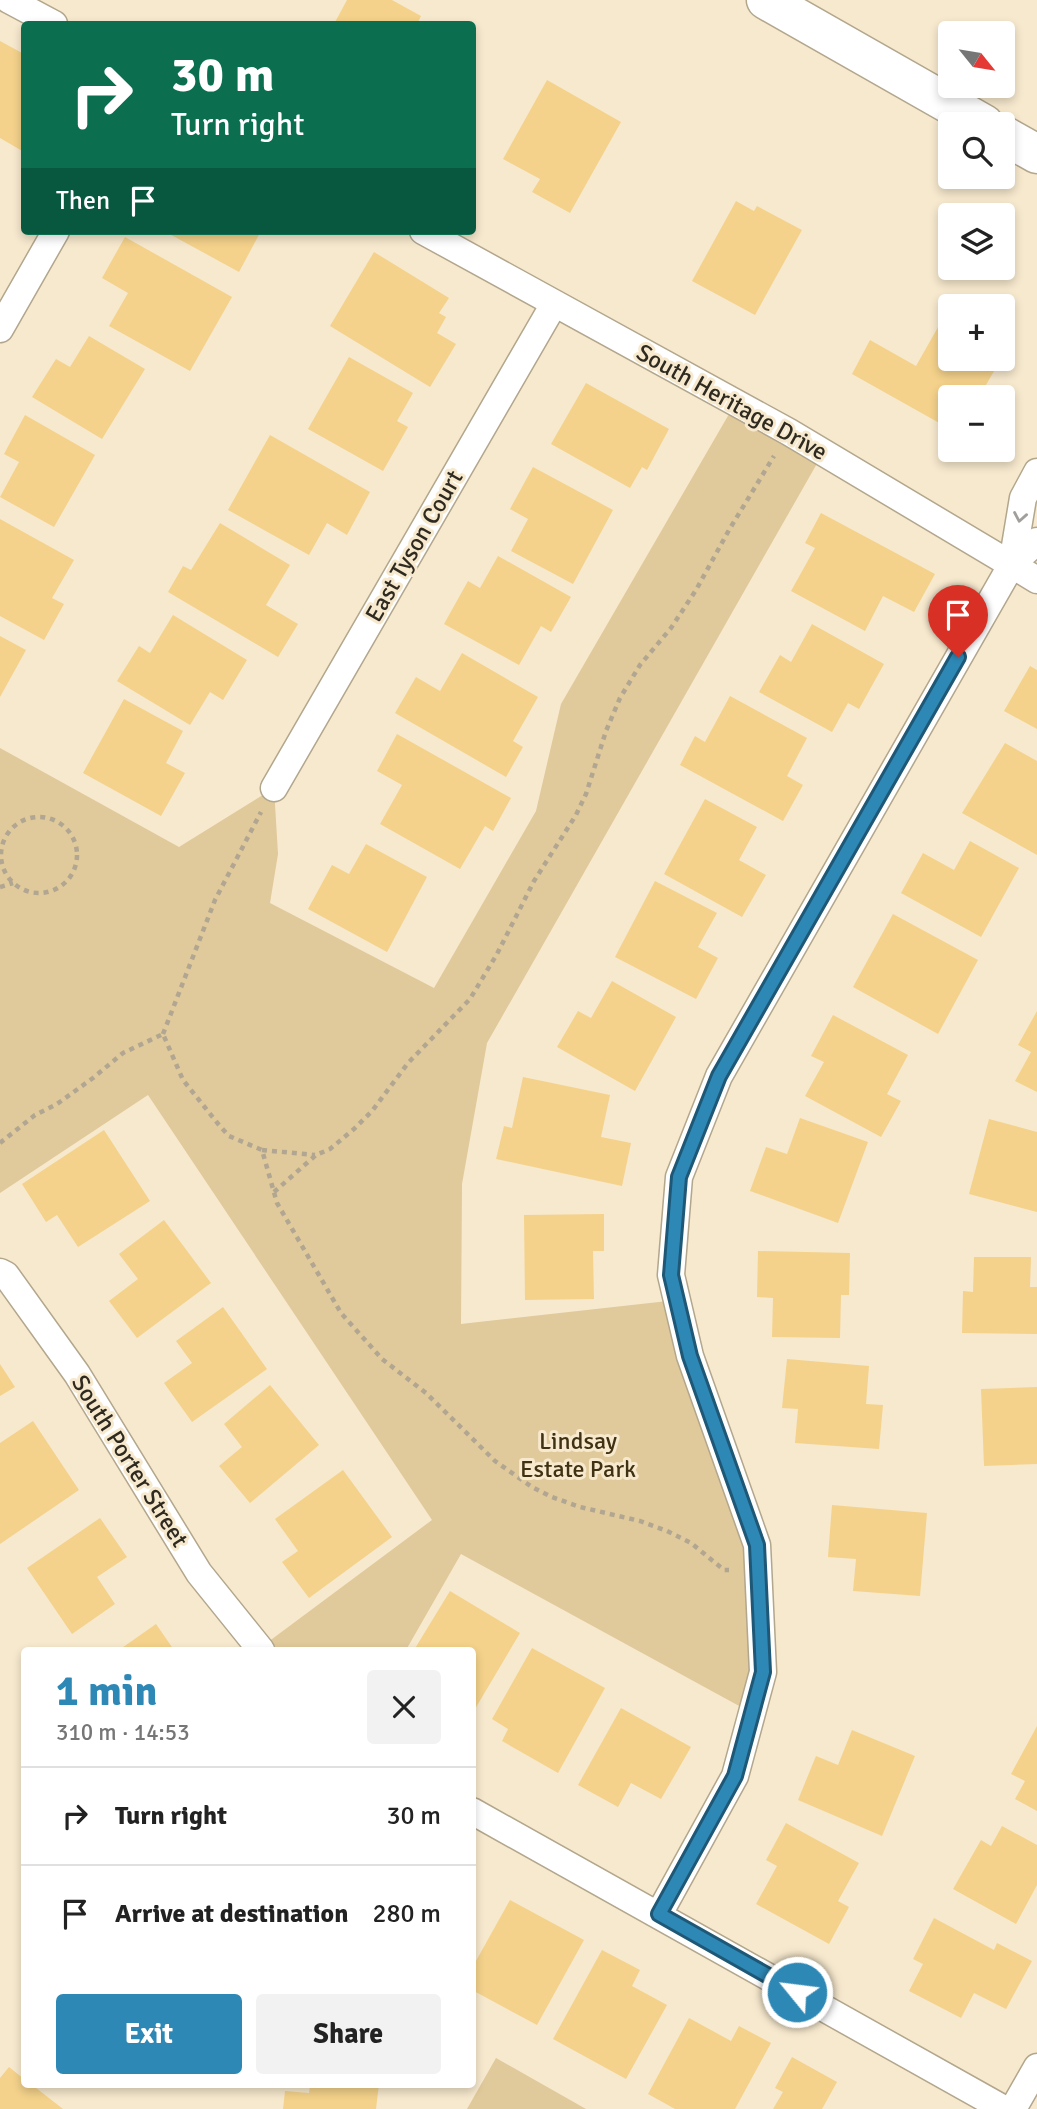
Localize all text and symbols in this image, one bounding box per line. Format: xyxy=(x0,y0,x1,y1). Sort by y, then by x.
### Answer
north arrow xyxy=(938,21,1015,98)
map controls xyxy=(938,21,1015,462)
text: 30 m xyxy=(171,45,274,105)
icon: right xyxy=(56,49,147,140)
text: Turn right xyxy=(171,105,304,144)
button: search xyxy=(938,112,1015,189)
icon: arrive xyxy=(124,182,162,220)
text: Then xyxy=(56,185,110,217)
button: layers xyxy=(938,203,1015,280)
button: + xyxy=(938,294,1015,371)
street label: South Heritage Drive xyxy=(631,337,833,467)
button: − xyxy=(938,385,1015,462)
street label: East Tyson Court xyxy=(358,465,470,627)
one-way arrow xyxy=(1013,511,1028,523)
pin xyxy=(928,585,988,657)
icon: arrive xyxy=(939,596,977,634)
street label: South Porter Street xyxy=(65,1369,195,1553)
park label: Lindsay Estate Park xyxy=(520,1426,636,1484)
text: 1 min xyxy=(56,1666,157,1717)
button: close xyxy=(367,1670,441,1744)
text: 310 m · 14:53 xyxy=(56,1718,190,1747)
icon: right xyxy=(56,1797,94,1835)
text: Turn right xyxy=(115,1800,227,1832)
text: 30 m xyxy=(386,1800,441,1832)
icon: arrive xyxy=(56,1895,94,1933)
text: Arrive at destination xyxy=(115,1898,348,1930)
text: 280 m xyxy=(372,1898,441,1930)
position arrow xyxy=(760,1955,834,2029)
button: Exit xyxy=(56,1994,242,2074)
button: Share xyxy=(256,1994,441,2074)

